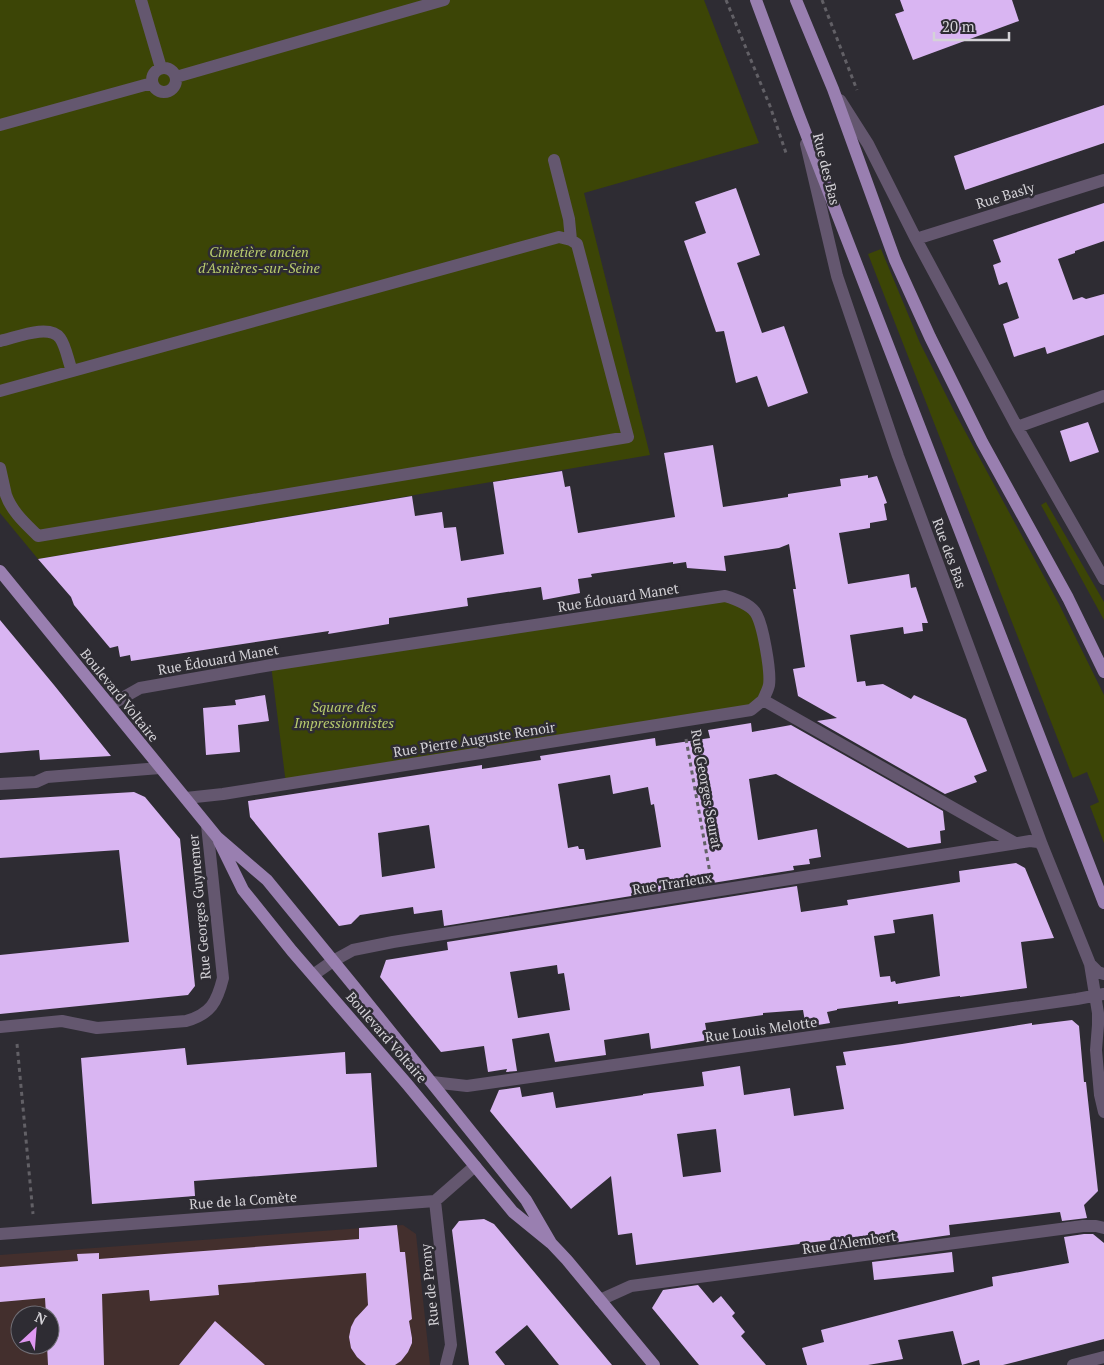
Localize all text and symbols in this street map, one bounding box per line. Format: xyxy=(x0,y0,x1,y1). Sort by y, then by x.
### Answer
scale bar xyxy=(934,10,1009,42)
text: 20 m xyxy=(942,16,975,36)
street label: Rue des Bas xyxy=(809,131,845,207)
street label: Rue Basly xyxy=(973,177,1038,213)
park label: Cimetière ancien d'Asnières-sur-Seine xyxy=(198,242,321,277)
street label: Rue des Bas xyxy=(929,515,971,591)
street label: Rue Édouard Manet xyxy=(556,578,681,616)
street label: Rue Édouard Manet xyxy=(156,639,281,679)
street label: Boulevard Voltaire xyxy=(76,644,164,746)
park label: Square des Impressionnistes xyxy=(293,697,394,732)
street label: Rue Pierre Auguste Renoir xyxy=(392,717,557,761)
street label: Rue Georges Seurat xyxy=(687,728,727,851)
street label: Rue Georges Guynemer xyxy=(183,833,215,980)
street label: Rue Trarieux xyxy=(631,867,714,899)
street label: Boulevard Voltaire xyxy=(342,987,432,1087)
street label: Rue Louis Melotte xyxy=(704,1012,818,1046)
street label: Rue de la Comète xyxy=(188,1187,298,1213)
street label: Rue d'Alembert xyxy=(801,1226,898,1258)
street label: Rue de Prony xyxy=(415,1242,443,1327)
north arrow xyxy=(10,1305,60,1355)
text: N xyxy=(32,1307,50,1329)

